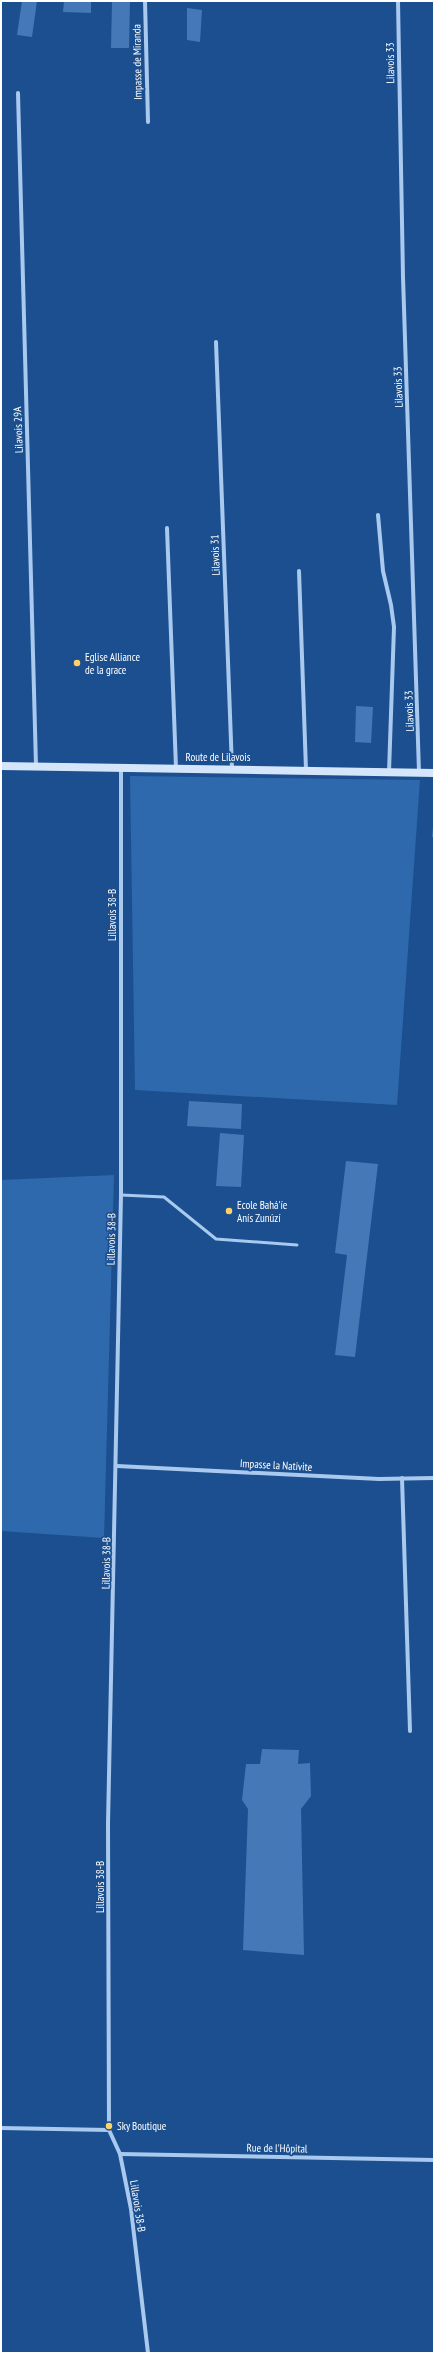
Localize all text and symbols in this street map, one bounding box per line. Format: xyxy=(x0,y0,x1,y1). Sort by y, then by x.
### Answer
street label: Impasse de Miranda xyxy=(129,24,145,100)
street label: Lilavois 33 xyxy=(383,42,397,84)
street label: Lilavois 33 xyxy=(390,366,406,408)
street label: Lilavois 29A xyxy=(10,406,26,453)
street label: Lilavois 31 xyxy=(207,534,223,576)
place label: Eglise Alliance de la grace xyxy=(85,650,140,677)
marker: Eglise Alliance de la grace xyxy=(72,658,82,668)
street label: Lilavois 33 xyxy=(401,690,417,732)
street label: Route de Lilavois xyxy=(186,750,251,764)
street label: Lillavois 38-B xyxy=(105,889,119,941)
place label: Ecole Bahá'íe Anís Zunúzí xyxy=(237,1198,288,1225)
marker: Ecole Bahá'íe Anís Zunúzí xyxy=(224,1206,234,1216)
street label: Lillavois 38-B xyxy=(104,1213,118,1265)
street label: Impasse la Nativite xyxy=(239,1456,313,1474)
street label: Lillavois 38-B xyxy=(99,1537,113,1589)
street label: Lillavois 38-B xyxy=(93,1861,107,1913)
place label: Sky Boutique xyxy=(117,2119,167,2133)
marker: Sky Boutique xyxy=(104,2121,114,2131)
street label: Rue de l'Hôpital xyxy=(246,2140,308,2156)
street label: Lillavois 38-B xyxy=(127,2179,149,2233)

